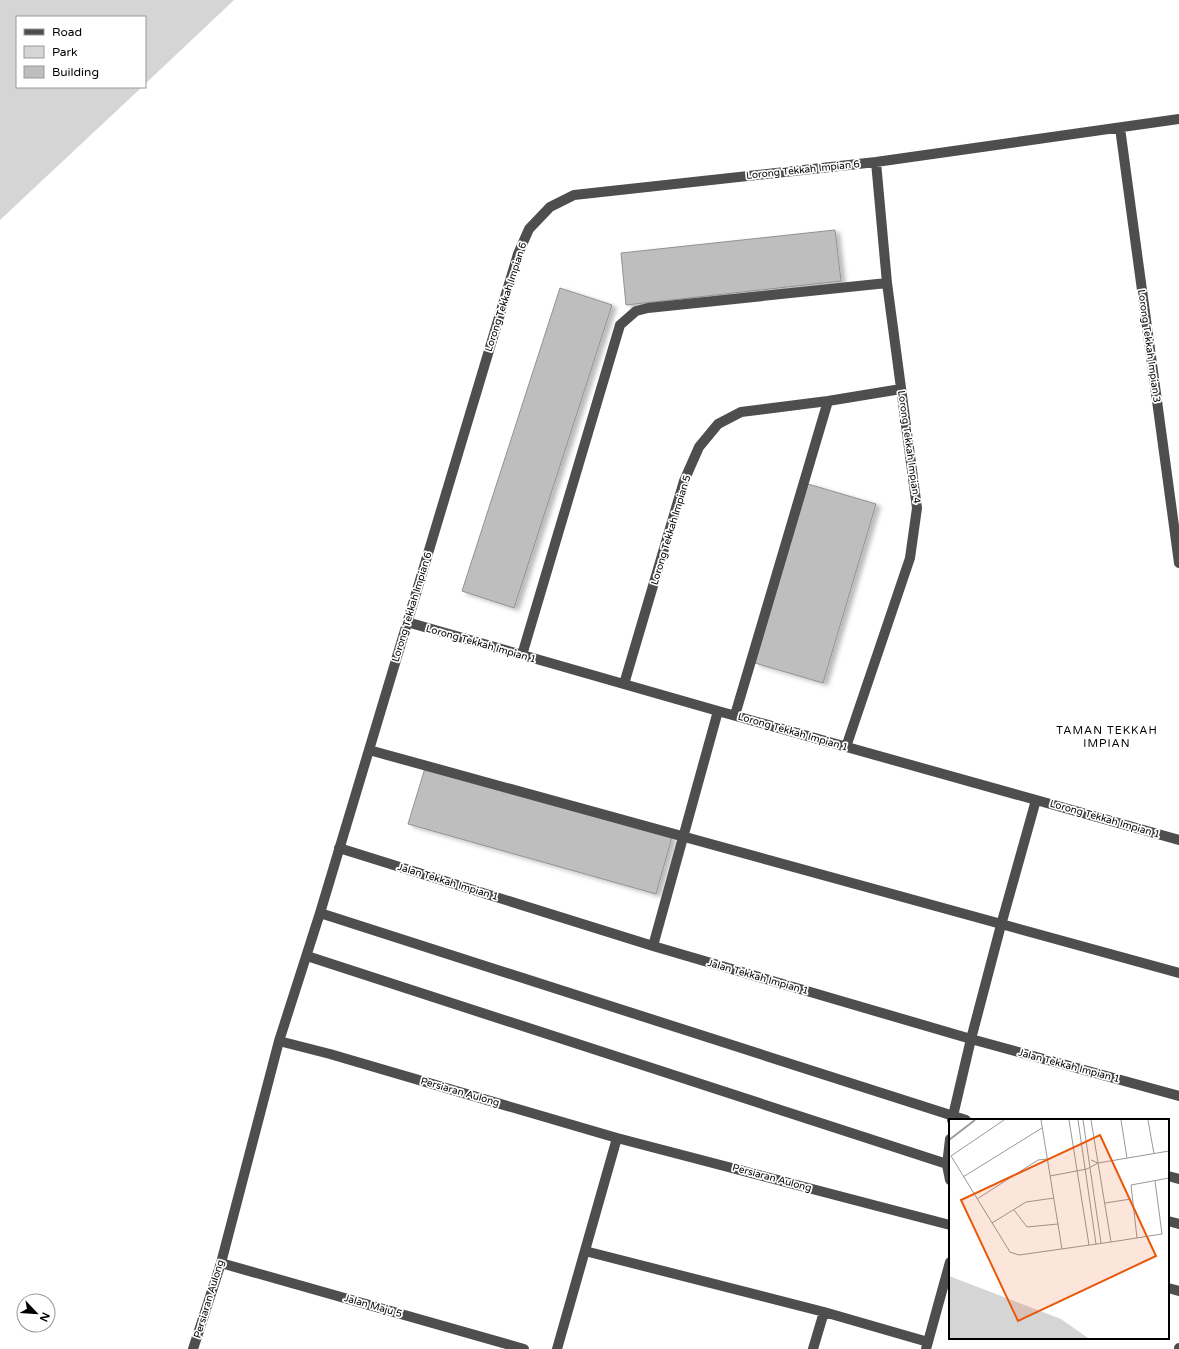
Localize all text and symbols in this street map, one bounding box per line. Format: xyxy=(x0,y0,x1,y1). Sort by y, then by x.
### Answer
legend xyxy=(16,16,146,88)
text: Road xyxy=(52,25,82,39)
text: Park xyxy=(52,45,78,59)
text: Building xyxy=(52,65,99,79)
street label: Lorong Tekkah Impian 6 xyxy=(746,158,860,182)
street label: Lorong Tekkah Impian 6 xyxy=(483,241,529,353)
street label: Lorong Tekkah Impian 3 xyxy=(1135,289,1163,403)
street label: Lorong Tekkah Impian 4 xyxy=(895,390,923,504)
street label: Lorong Tekkah Impian 5 xyxy=(649,474,693,586)
street label: Lorong Tekkah Impian 6 xyxy=(390,551,434,663)
street label: Lorong Tekkah Impian 1 xyxy=(424,623,538,665)
street label: Lorong Tekkah Impian 1 xyxy=(736,711,850,753)
district label: TAMAN TEKKAH IMPIAN xyxy=(1056,724,1158,750)
street label: Lorong Tekkah Impian 1 xyxy=(1048,798,1162,840)
street label: Jalan Tekkah Impian 1 xyxy=(396,861,500,903)
street label: Jalan Tekkah Impian 1 xyxy=(706,957,810,997)
street label: Jalan Tekkah Impian 1 xyxy=(1017,1047,1121,1085)
street label: Persiaran Aulong xyxy=(419,1075,501,1109)
inset map xyxy=(949,1119,1169,1339)
street label: Persiaran Aulong xyxy=(731,1162,813,1194)
street label: Persiaran Aulong xyxy=(191,1258,227,1340)
street label: Jalan Maju 5 xyxy=(343,1292,403,1320)
north arrow xyxy=(16,1293,56,1333)
text: N xyxy=(37,1310,52,1324)

